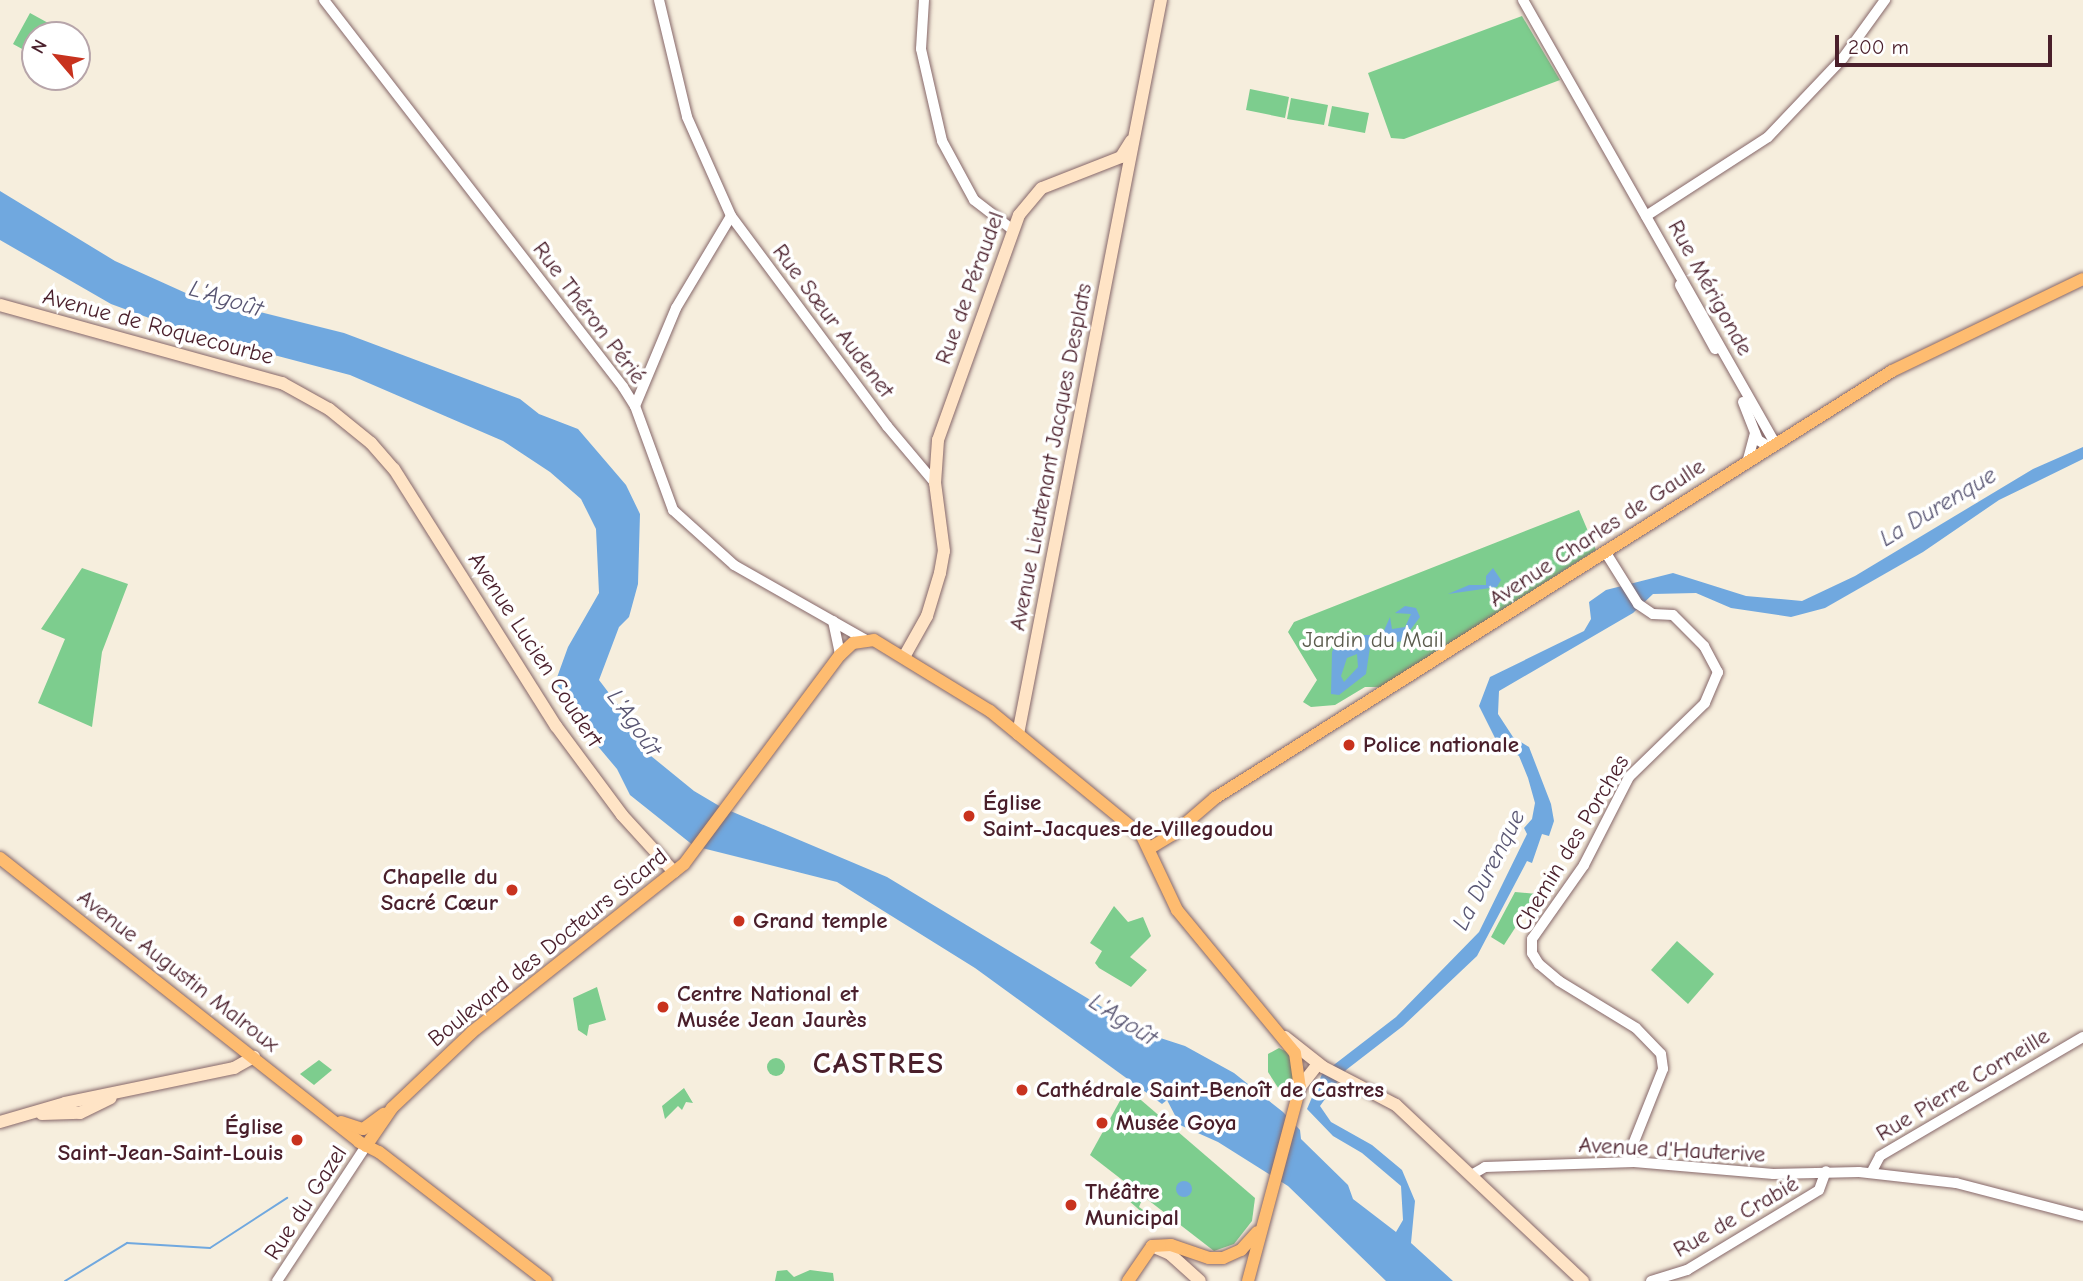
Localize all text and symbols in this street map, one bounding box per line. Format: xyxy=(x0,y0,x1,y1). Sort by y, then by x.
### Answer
north arrow xyxy=(21,21,91,91)
scale bar xyxy=(1838,21,2055,65)
text: 200 m xyxy=(1848,35,1909,59)
text: N xyxy=(27,36,52,58)
street label: Rue de Péraudel xyxy=(930,208,1010,368)
street label: Rue Mérigonde xyxy=(1661,215,1759,361)
street label: Rue Théron Périé xyxy=(526,236,652,390)
street label: Rue Sœur Audenet xyxy=(766,239,900,403)
water label: L'Agoût xyxy=(186,274,266,324)
street label: Avenue Lieutenant Jacques Desplats xyxy=(1004,281,1098,633)
street label: Avenue de Roquecourbe xyxy=(40,283,276,371)
street label: Avenue Charles de Gaulle xyxy=(1484,453,1710,613)
water label: La Durenque xyxy=(1874,461,2002,553)
street label: Avenue Lucien Coudert xyxy=(462,548,608,752)
park label: Jardin du Mail xyxy=(1302,626,1444,654)
water label: L'Agoût xyxy=(601,684,667,762)
place label: Police nationale xyxy=(1363,731,1519,759)
marker: Police nationale xyxy=(1341,737,1357,753)
street label: Chemin des Porches xyxy=(1509,750,1635,936)
place label: Église Saint-Jacques-de-Villegoudou xyxy=(983,789,1274,843)
water label: La Durenque xyxy=(1446,805,1532,935)
marker: Église Saint-Jacques-de-Villegoudou xyxy=(961,808,977,824)
street label: Boulevard des Docteurs Sicard xyxy=(423,843,673,1053)
place label: Chapelle du Sacré Cœur xyxy=(381,863,498,917)
marker: Chapelle du Sacré Cœur xyxy=(504,882,520,898)
street label: Avenue Augustin Malroux xyxy=(72,884,284,1058)
place label: Grand temple xyxy=(753,907,887,935)
marker: Grand temple xyxy=(731,913,747,929)
place label: Centre National et Musée Jean Jaurès xyxy=(677,980,867,1034)
water label: L'Agoût xyxy=(1084,987,1162,1053)
marker: Centre National et Musée Jean Jaurès xyxy=(655,999,671,1015)
street label: Rue Pierre Corneille xyxy=(1871,1022,2055,1148)
district label: CASTRES xyxy=(814,1046,944,1082)
place label: Cathédrale Saint-Benoît de Castres xyxy=(1036,1076,1384,1104)
marker: Cathédrale Saint-Benoît de Castres xyxy=(1014,1082,1030,1098)
place label: Musée Goya xyxy=(1116,1109,1237,1137)
place label: Église Saint-Jean-Saint-Louis xyxy=(58,1113,283,1167)
marker: Musée Goya xyxy=(1094,1115,1110,1131)
street label: Avenue d'Hauterive xyxy=(1578,1131,1766,1169)
marker: Église Saint-Jean-Saint-Louis xyxy=(289,1132,305,1148)
street label: Rue du Gazel xyxy=(259,1141,353,1265)
street label: Rue de Crabié xyxy=(1669,1170,1803,1264)
place label: Théâtre Municipal xyxy=(1085,1178,1179,1232)
marker: Théâtre Municipal xyxy=(1063,1197,1079,1213)

